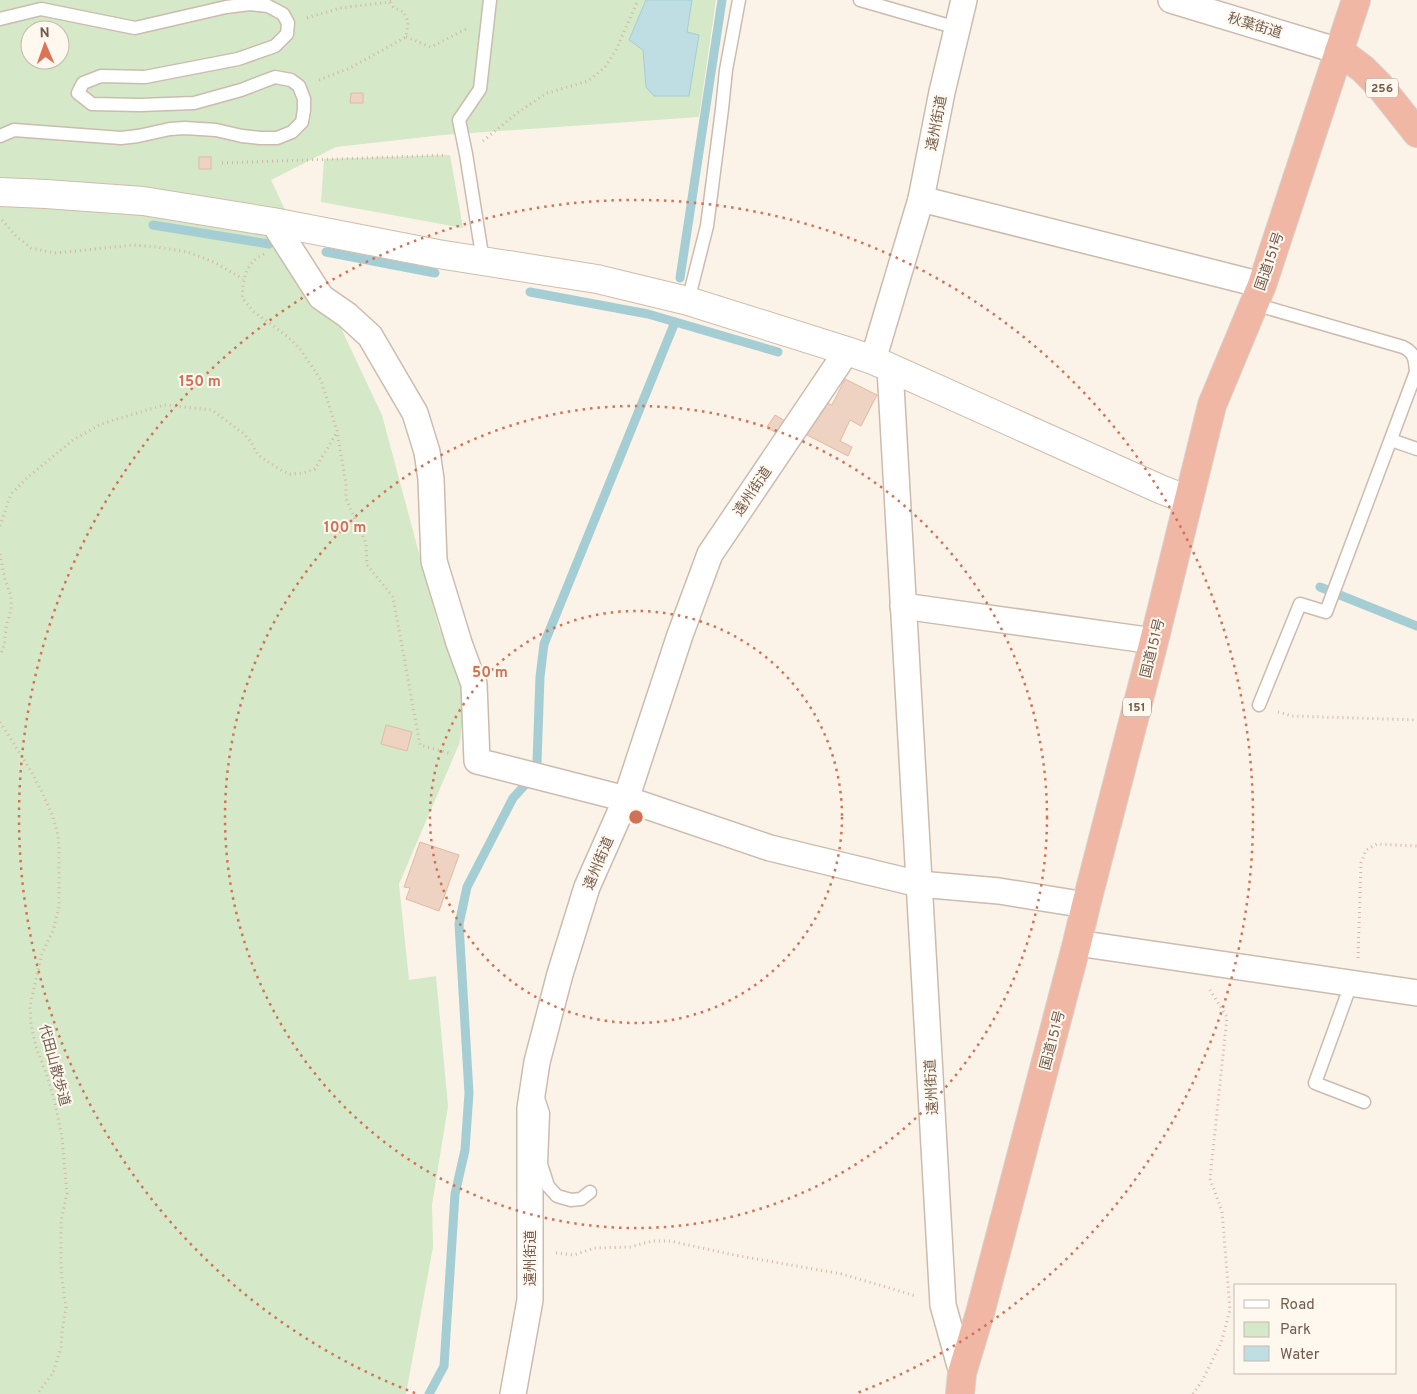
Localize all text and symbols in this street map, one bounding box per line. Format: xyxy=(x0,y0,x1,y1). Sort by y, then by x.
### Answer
street label: 秋葉街道 xyxy=(1225,10,1284,43)
north arrow xyxy=(20,20,70,70)
text: N xyxy=(39,25,50,42)
road number: 256 xyxy=(1366,78,1398,98)
street label: 遠州街道 xyxy=(923,94,951,152)
street label: 国道151号 xyxy=(1252,230,1288,293)
text: 150 m xyxy=(179,373,221,392)
street label: 遠州街道 xyxy=(730,463,776,520)
text: 100 m xyxy=(324,519,366,538)
street label: 国道151号 xyxy=(1138,617,1169,680)
text: 50 m xyxy=(472,664,508,683)
road number: 151 xyxy=(1123,698,1151,716)
centre of rings xyxy=(627,808,645,826)
street label: 遠州街道 xyxy=(580,834,618,893)
street label: 国道151号 xyxy=(1037,1009,1070,1072)
street label: 代田山散歩道 xyxy=(34,1022,74,1108)
street label: 遠州街道 xyxy=(922,1059,942,1115)
street label: 遠州街道 xyxy=(522,1230,540,1286)
legend xyxy=(1234,1284,1397,1374)
text: Road xyxy=(1280,1296,1315,1315)
text: Park xyxy=(1280,1321,1311,1340)
text: Water xyxy=(1280,1346,1320,1365)

